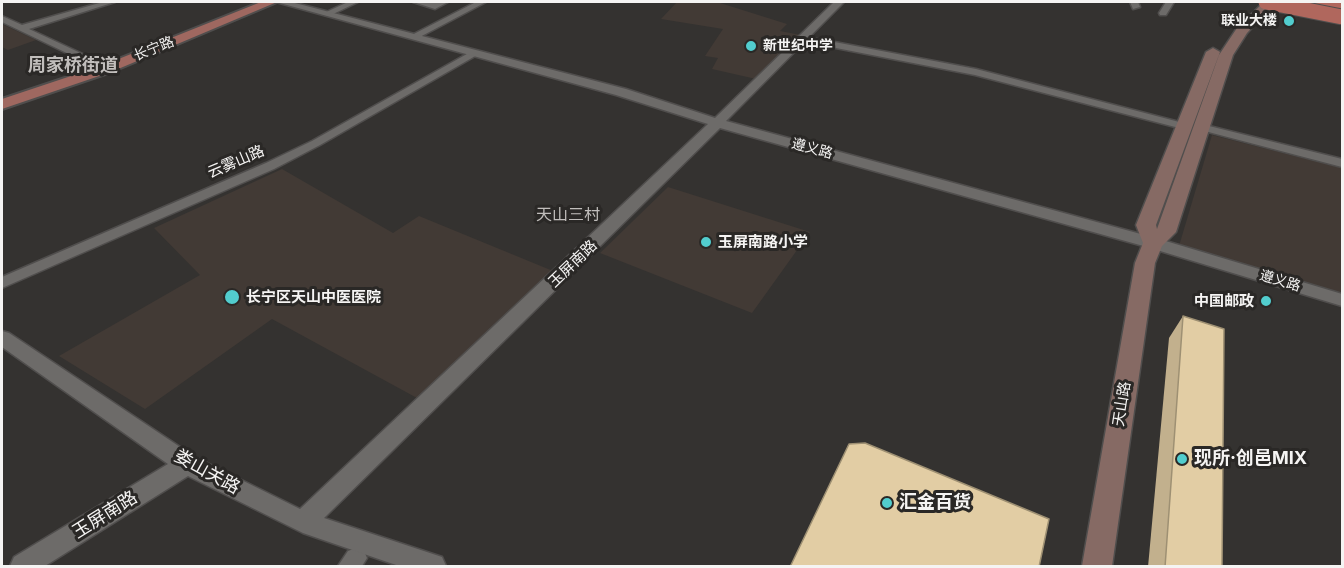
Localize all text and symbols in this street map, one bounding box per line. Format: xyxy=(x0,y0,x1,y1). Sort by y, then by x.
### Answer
place label: 联业大楼 xyxy=(1221,13,1277,29)
marker: 联业大楼 xyxy=(1282,14,1296,28)
street label: 长宁路 xyxy=(131,33,177,65)
place label: 新世纪中学 xyxy=(763,38,833,54)
marker: 新世纪中学 xyxy=(744,39,758,53)
district label: 周家桥街道 xyxy=(28,55,118,77)
street label: 遵义路 xyxy=(790,135,834,163)
street label: 云雾山路 xyxy=(205,142,267,182)
district label: 天山三村 xyxy=(536,205,600,225)
place label: 玉屏南路小学 xyxy=(718,233,808,251)
marker: 玉屏南路小学 xyxy=(699,235,713,249)
street label: 玉屏南路 xyxy=(545,237,601,291)
street label: 遵义路 xyxy=(1257,267,1303,295)
marker: 长宁区天山中医医院 xyxy=(223,288,241,306)
place label: 长宁区天山中医医院 xyxy=(246,288,381,306)
place label: 中国邮政 xyxy=(1194,292,1254,310)
marker: 中国邮政 xyxy=(1259,294,1273,308)
street label: 天山路 xyxy=(1110,380,1134,428)
street label: 娄山关路 xyxy=(170,445,244,499)
place label: 现所·创邑MIX xyxy=(1194,448,1307,470)
marker: 现所·创邑MIX xyxy=(1175,452,1189,466)
street label: 玉屏南路 xyxy=(69,487,141,543)
place label: 汇金百货 xyxy=(899,492,971,514)
marker: 汇金百货 xyxy=(880,496,894,510)

